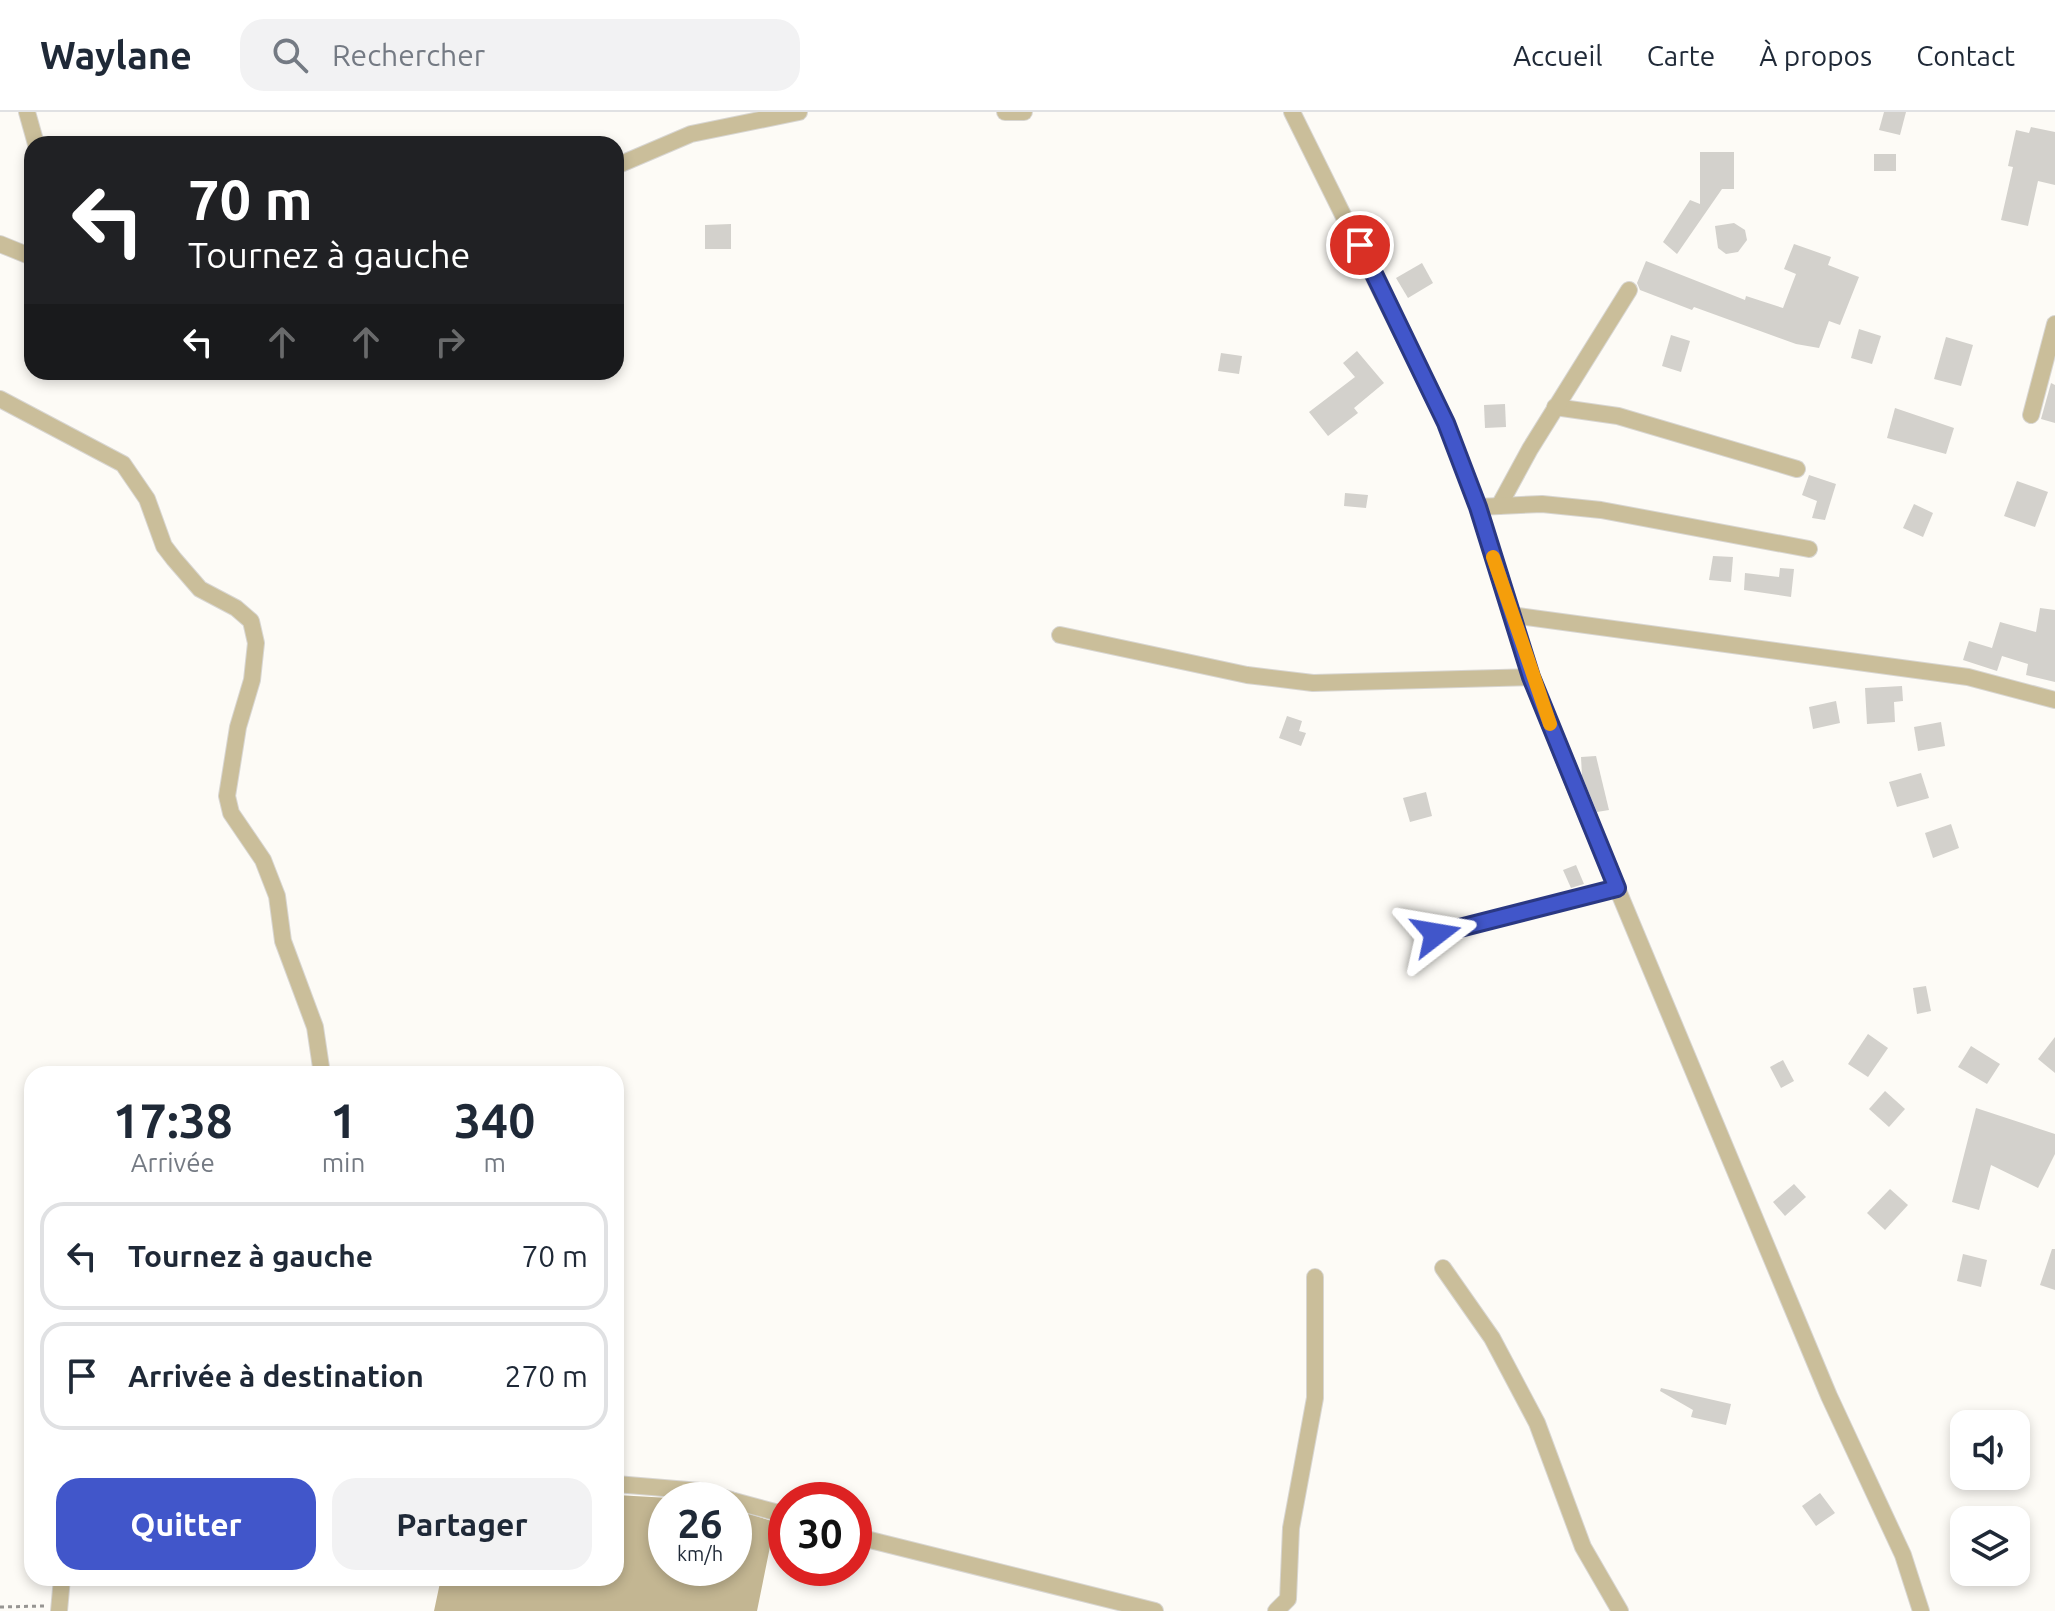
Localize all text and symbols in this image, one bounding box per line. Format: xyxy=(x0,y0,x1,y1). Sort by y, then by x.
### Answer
search box xyxy=(240,19,800,91)
icon: search xyxy=(268,33,312,77)
text: Waylane xyxy=(40,34,192,76)
text: Rechercher xyxy=(332,38,485,72)
text: Accueil xyxy=(1513,40,1603,71)
text: Carte xyxy=(1647,40,1715,71)
text: À propos xyxy=(1759,40,1872,71)
text: Contact xyxy=(1916,40,2015,71)
icon: left xyxy=(56,168,160,272)
text: 70 m xyxy=(188,168,313,231)
pin xyxy=(1326,211,1394,279)
icon: arrive xyxy=(1338,223,1382,267)
text: Tournez à gauche xyxy=(188,234,470,275)
icon: left xyxy=(176,320,220,364)
icon: ahead xyxy=(260,320,304,364)
icon: ahead xyxy=(344,320,388,364)
icon: right xyxy=(428,320,472,364)
position arrow xyxy=(1394,892,1478,976)
text: 17:38 xyxy=(113,1093,233,1147)
text: 1 xyxy=(330,1093,357,1147)
text: 340 xyxy=(454,1093,535,1147)
text: Arrivée xyxy=(131,1148,215,1177)
text: min xyxy=(322,1148,365,1177)
text: m xyxy=(483,1148,506,1177)
icon: left xyxy=(60,1234,104,1278)
text: Tournez à gauche xyxy=(128,1239,373,1273)
text: 70 m xyxy=(521,1239,588,1273)
icon: arrive xyxy=(60,1354,104,1398)
text: Arrivée à destination xyxy=(128,1359,424,1393)
text: 270 m xyxy=(504,1359,588,1393)
map controls xyxy=(1950,1410,2030,1586)
button: sound xyxy=(1950,1410,2030,1490)
button: Quitter xyxy=(56,1478,316,1570)
button: Partager xyxy=(332,1478,592,1570)
speed limit sign: 30 xyxy=(768,1482,872,1586)
text: 26 xyxy=(677,1501,723,1546)
button: layers xyxy=(1950,1506,2030,1586)
text: km/h xyxy=(677,1542,723,1565)

